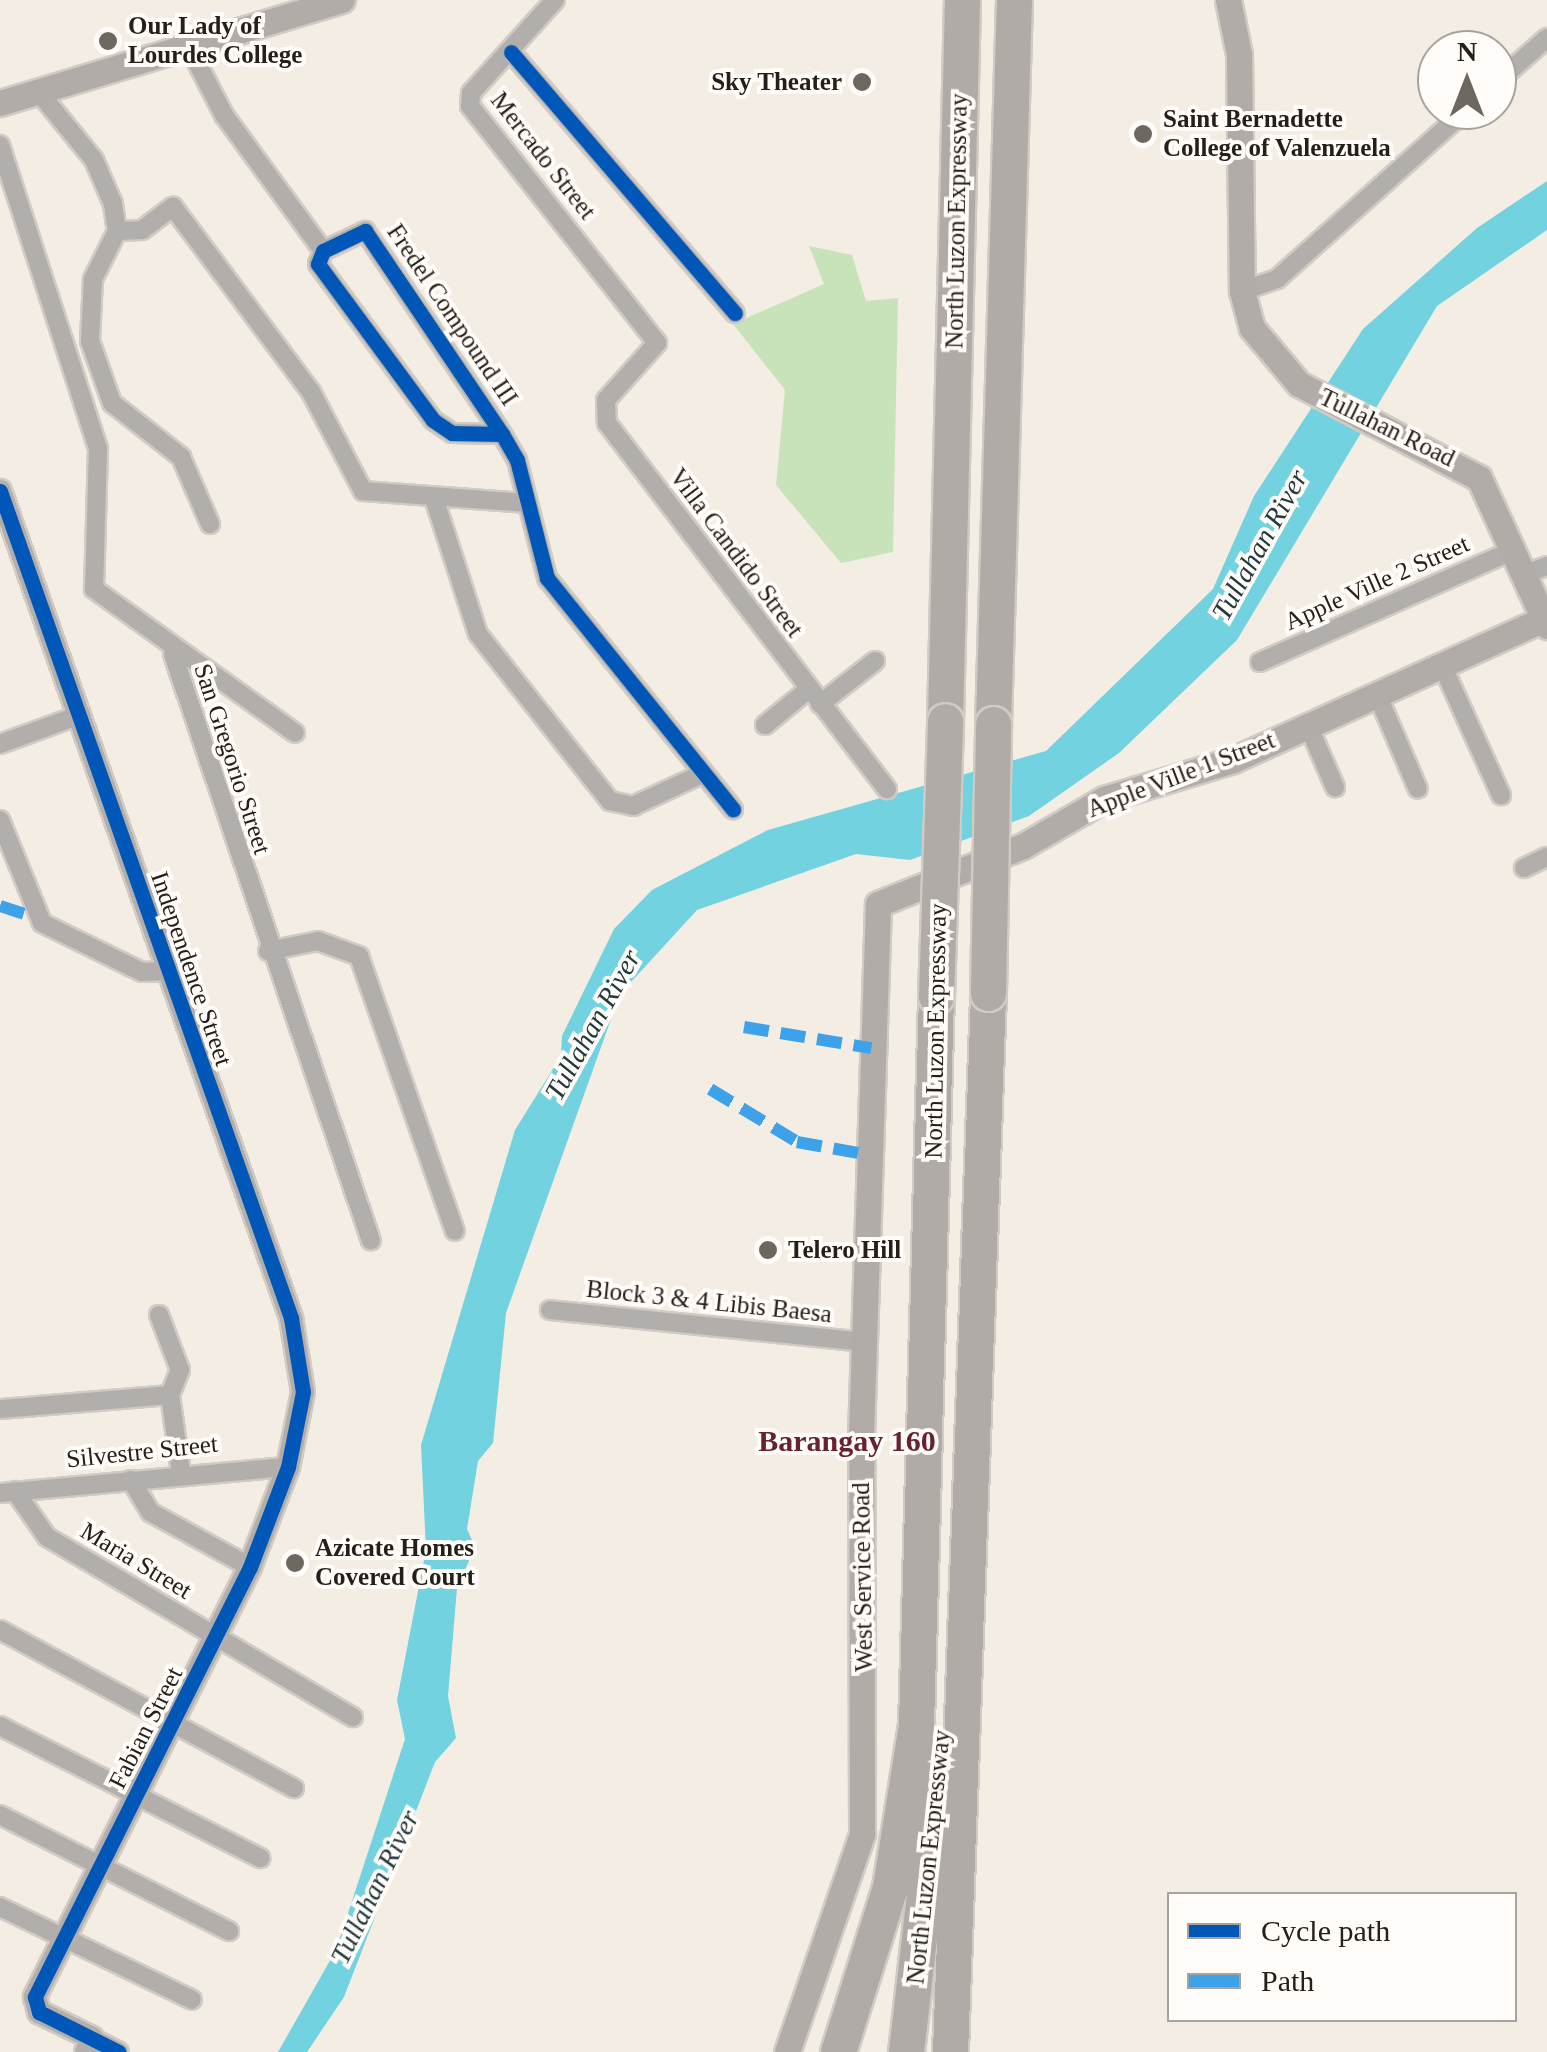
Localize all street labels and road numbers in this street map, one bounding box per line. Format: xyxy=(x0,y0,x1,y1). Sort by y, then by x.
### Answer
street label: Mercado Street xyxy=(484,86,602,226)
street label: North Luzon Expressway xyxy=(940,93,974,349)
street label: Fredel Compound III xyxy=(380,219,524,411)
street label: Tullahan Road xyxy=(1314,382,1460,474)
street label: Villa Candido Street xyxy=(663,463,809,643)
street label: Apple Ville 2 Street xyxy=(1280,529,1474,637)
street label: San Gregorio Street xyxy=(187,660,277,858)
street label: Apple Ville 1 Street xyxy=(1083,725,1279,825)
street label: Independence Street xyxy=(144,868,238,1070)
street label: North Luzon Expressway xyxy=(919,903,953,1159)
street label: Block 3 & 4 Libis Baesa xyxy=(585,1274,833,1330)
street label: Silvestre Street xyxy=(65,1429,219,1475)
street label: West Service Road xyxy=(846,1482,880,1672)
street label: Maria Street xyxy=(75,1516,197,1606)
street label: Fabian Street xyxy=(103,1662,189,1794)
street label: North Luzon Expressway xyxy=(901,1728,957,1986)

